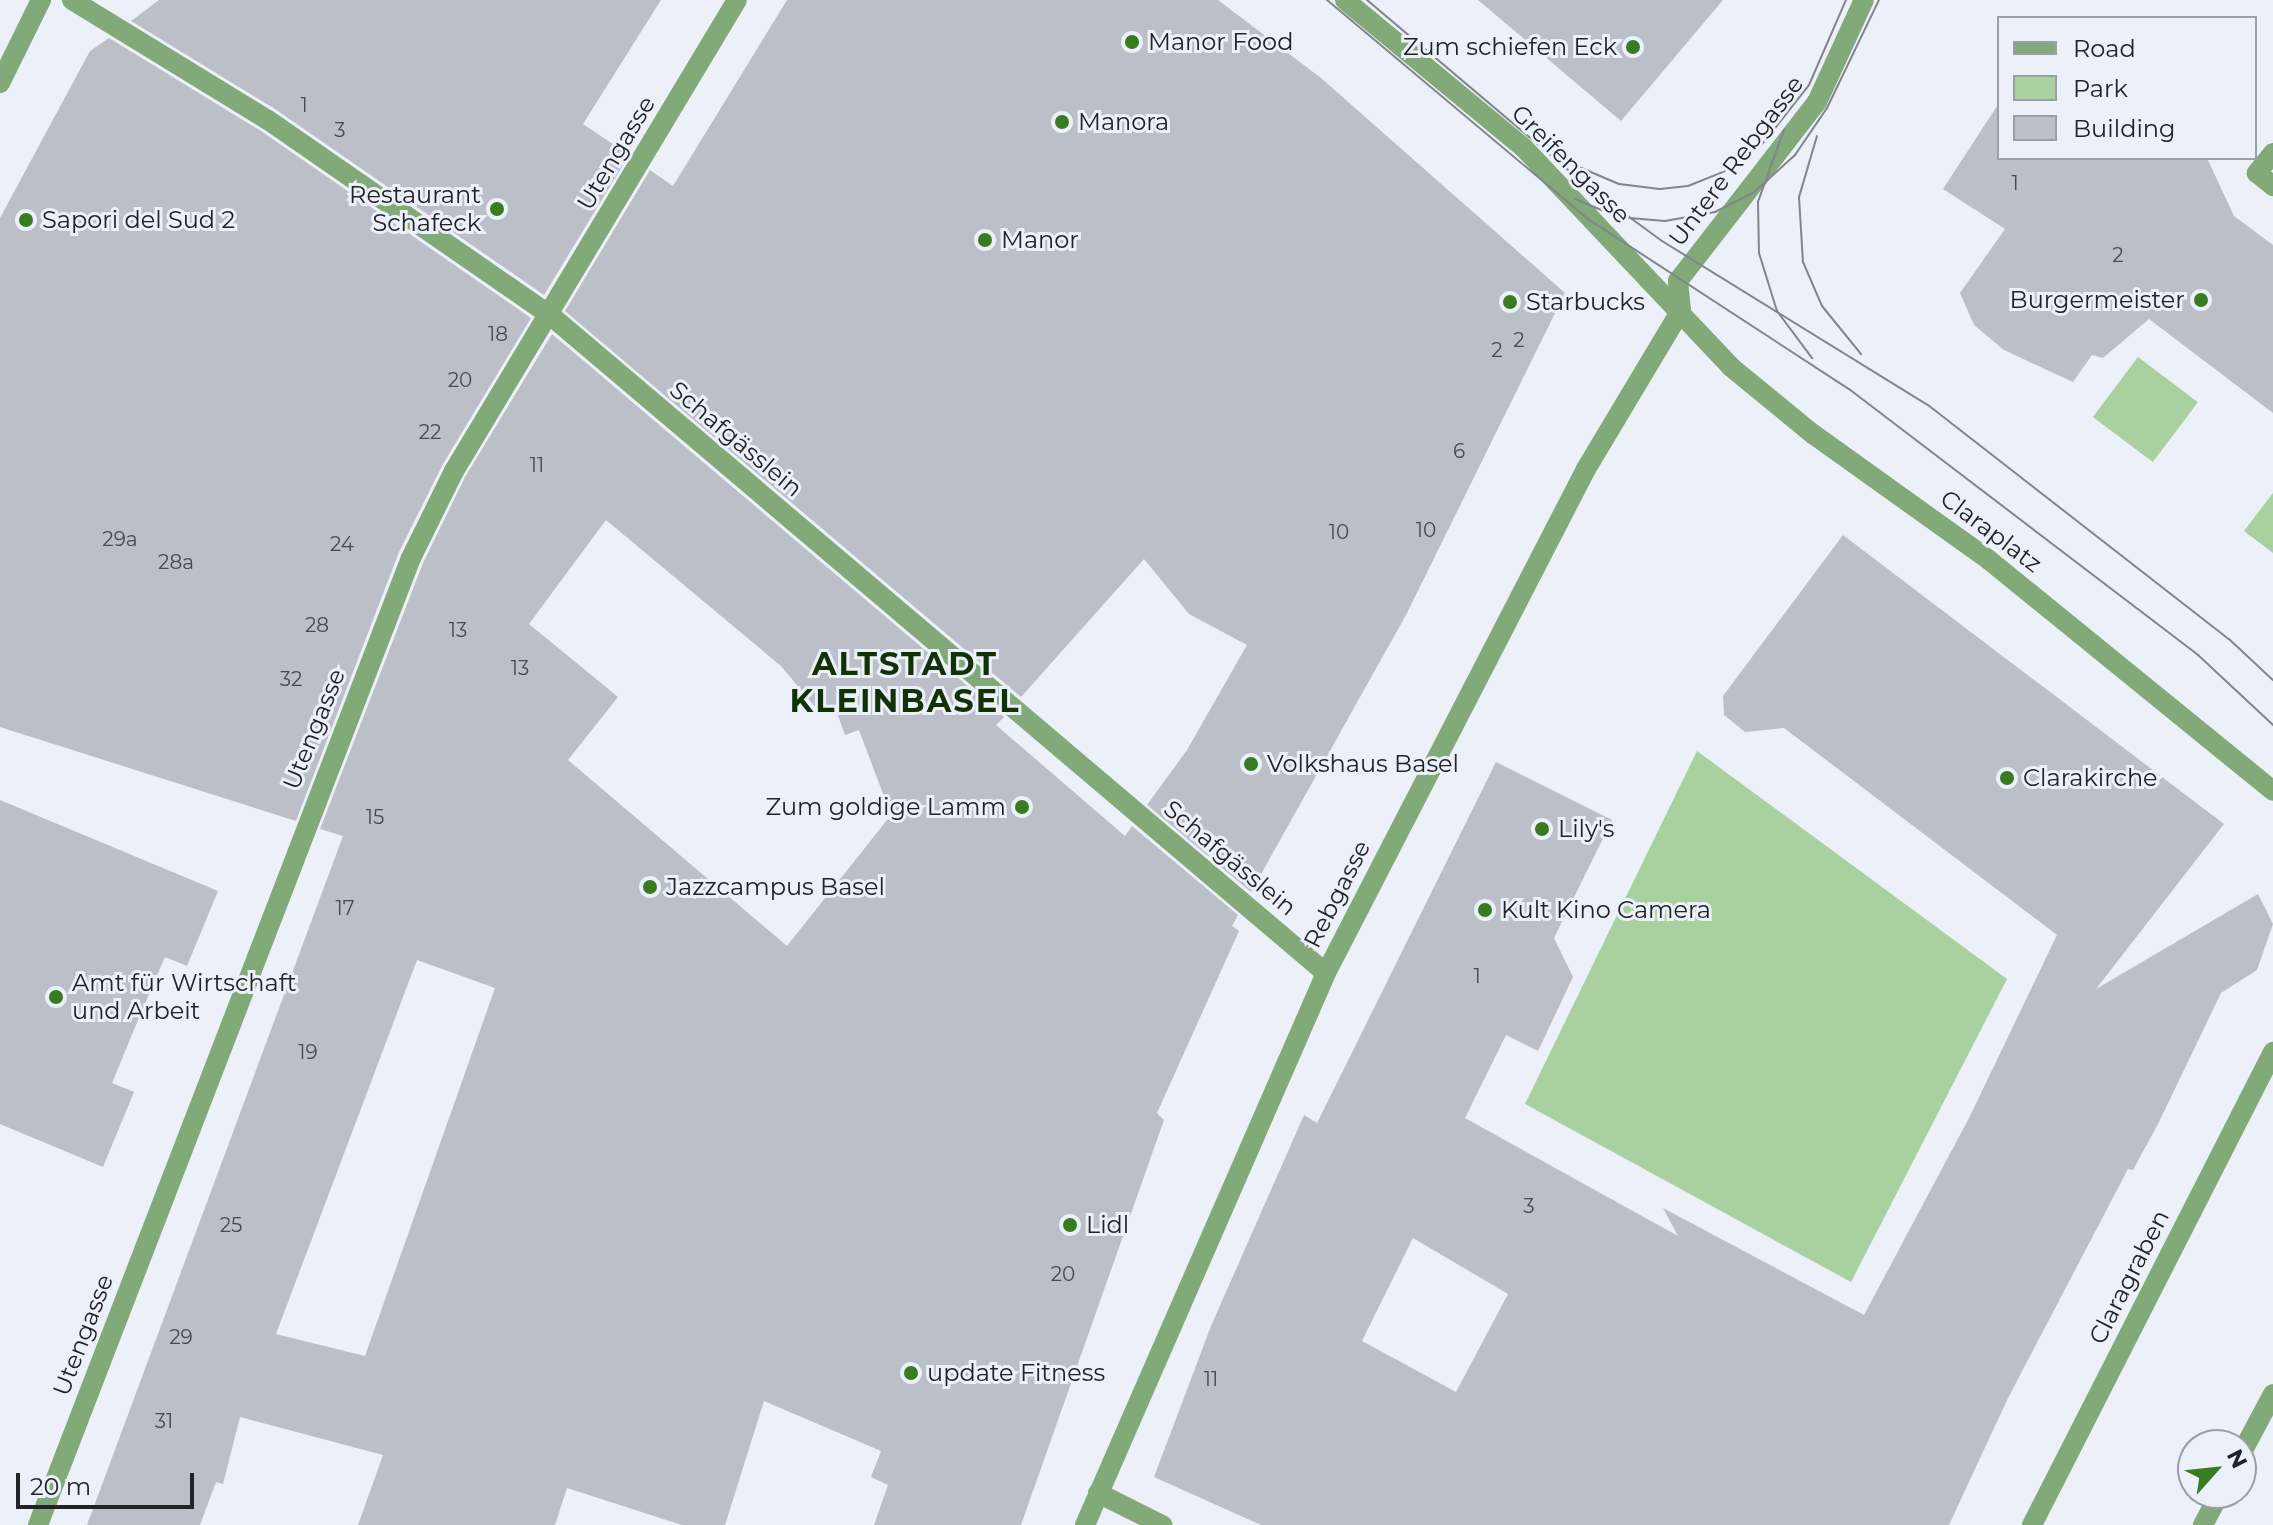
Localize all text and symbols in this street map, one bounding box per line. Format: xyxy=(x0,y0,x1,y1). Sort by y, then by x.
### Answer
legend xyxy=(1997,16,2257,160)
place label: Manor Food xyxy=(1148,28,1293,56)
marker: Manor Food xyxy=(1123,33,1141,51)
place label: Zum schiefen Eck xyxy=(1403,33,1617,61)
text: Road xyxy=(2073,34,2136,63)
marker: Zum schiefen Eck xyxy=(1624,38,1642,56)
street label: Untere Rebgasse xyxy=(1663,70,1809,252)
text: Park xyxy=(2073,74,2128,103)
street label: Utengasse xyxy=(571,91,661,215)
house number: 1 xyxy=(300,93,308,117)
street label: Greifengasse xyxy=(1506,99,1636,229)
place label: Manora xyxy=(1078,108,1169,136)
marker: Manora xyxy=(1053,113,1071,131)
text: Building xyxy=(2073,114,2176,143)
house number: 3 xyxy=(334,118,346,142)
house number: 1 xyxy=(2011,171,2019,195)
place label: Restaurant Schafeck xyxy=(349,181,481,237)
marker: Restaurant Schafeck xyxy=(488,200,506,218)
place label: Sapori del Sud 2 xyxy=(42,206,235,234)
marker: Sapori del Sud 2 xyxy=(17,211,35,229)
place label: Manor xyxy=(1001,226,1079,254)
marker: Manor xyxy=(976,231,994,249)
house number: 2 xyxy=(2112,243,2124,267)
place label: Burgermeister xyxy=(2010,286,2185,314)
place label: Starbucks xyxy=(1526,288,1645,316)
marker: Burgermeister xyxy=(2192,291,2210,309)
marker: Starbucks xyxy=(1501,293,1519,311)
house number: 18 xyxy=(488,322,508,346)
house number: 2 xyxy=(1513,328,1525,352)
house number: 2 xyxy=(1491,338,1503,362)
house number: 20 xyxy=(448,368,472,392)
street label: Schafgässlein xyxy=(664,375,808,503)
house number: 22 xyxy=(419,420,441,444)
house number: 6 xyxy=(1453,439,1465,463)
house number: 11 xyxy=(530,453,544,477)
street label: Claraplatz xyxy=(1935,484,2047,578)
house number: 10 xyxy=(1416,518,1436,542)
house number: 10 xyxy=(1329,520,1349,544)
house number: 29a xyxy=(102,527,138,551)
house number: 24 xyxy=(330,532,354,556)
house number: 28a xyxy=(158,550,194,574)
house number: 28 xyxy=(305,613,329,637)
house number: 13 xyxy=(449,618,467,642)
district label: ALTSTADT KLEINBASEL xyxy=(789,646,1021,721)
house number: 13 xyxy=(511,656,529,680)
street label: Utengasse xyxy=(277,664,351,794)
house number: 32 xyxy=(280,667,302,691)
place label: Volkshaus Basel xyxy=(1267,750,1459,778)
marker: Volkshaus Basel xyxy=(1242,755,1260,773)
place label: Clarakirche xyxy=(2023,764,2158,792)
marker: Clarakirche xyxy=(1998,769,2016,787)
place label: Zum goldige Lamm xyxy=(766,793,1006,821)
street label: Schafgässlein xyxy=(1158,794,1302,922)
marker: Zum goldige Lamm xyxy=(1013,798,1031,816)
house number: 15 xyxy=(366,805,384,829)
place label: Lily's xyxy=(1558,815,1615,843)
marker: Lily's xyxy=(1533,820,1551,838)
street label: Rebgasse xyxy=(1298,835,1376,953)
place label: Jazzcampus Basel xyxy=(666,873,885,901)
marker: Jazzcampus Basel xyxy=(641,878,659,896)
house number: 17 xyxy=(336,896,354,920)
place label: Kult Kino Camera xyxy=(1501,896,1711,924)
marker: Kult Kino Camera xyxy=(1476,901,1494,919)
house number: 1 xyxy=(1473,964,1481,988)
place label: Amt für Wirtschaft und Arbeit xyxy=(72,969,297,1025)
marker: Amt für Wirtschaft und Arbeit xyxy=(47,988,65,1006)
house number: 19 xyxy=(298,1040,318,1064)
house number: 3 xyxy=(1523,1194,1535,1218)
street label: Claragraben xyxy=(2083,1205,2175,1349)
place label: Lidl xyxy=(1086,1211,1129,1239)
house number: 25 xyxy=(220,1213,242,1237)
marker: Lidl xyxy=(1061,1216,1079,1234)
house number: 20 xyxy=(1051,1262,1075,1286)
street label: Utengasse xyxy=(47,1270,119,1400)
house number: 29 xyxy=(169,1325,193,1349)
place label: update Fitness xyxy=(927,1359,1105,1387)
marker: update Fitness xyxy=(902,1364,920,1382)
house number: 11 xyxy=(1204,1367,1218,1391)
house number: 31 xyxy=(155,1409,173,1433)
north arrow xyxy=(2177,1429,2257,1509)
text: N xyxy=(2221,1445,2253,1473)
scale bar xyxy=(20,1457,198,1507)
text: 20 m xyxy=(30,1472,91,1501)

